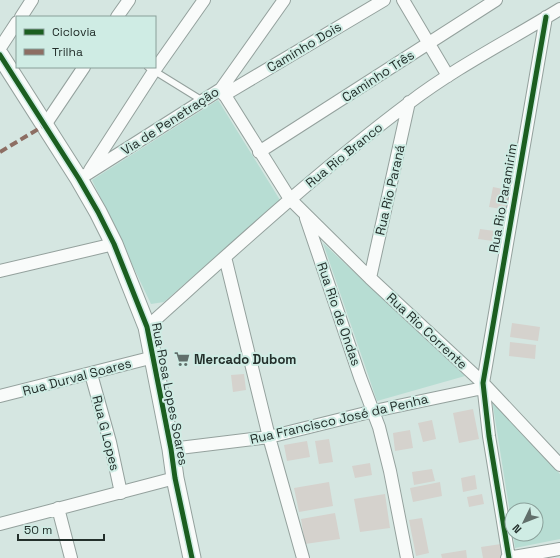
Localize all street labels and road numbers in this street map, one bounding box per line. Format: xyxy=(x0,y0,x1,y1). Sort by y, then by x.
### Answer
street label: Caminho Dois xyxy=(264,18,345,76)
street label: Caminho Três xyxy=(339,46,418,106)
street label: Via de Penetração xyxy=(118,83,222,159)
street label: Rua Rio Branco xyxy=(302,119,386,191)
street label: Rua Rio Paramirim xyxy=(485,142,521,254)
street label: Rua Rio Paraná xyxy=(371,143,409,237)
street label: Rua Rio de Ondas xyxy=(313,260,365,368)
street label: Rua Rio Corrente xyxy=(383,289,471,373)
street label: Rua Rosa Lopes Soares xyxy=(148,321,192,467)
street label: Rua Durval Soares xyxy=(21,354,133,400)
street label: Rua Francisco José da Penha xyxy=(248,390,430,448)
street label: Rua G Lopes xyxy=(88,394,124,473)

